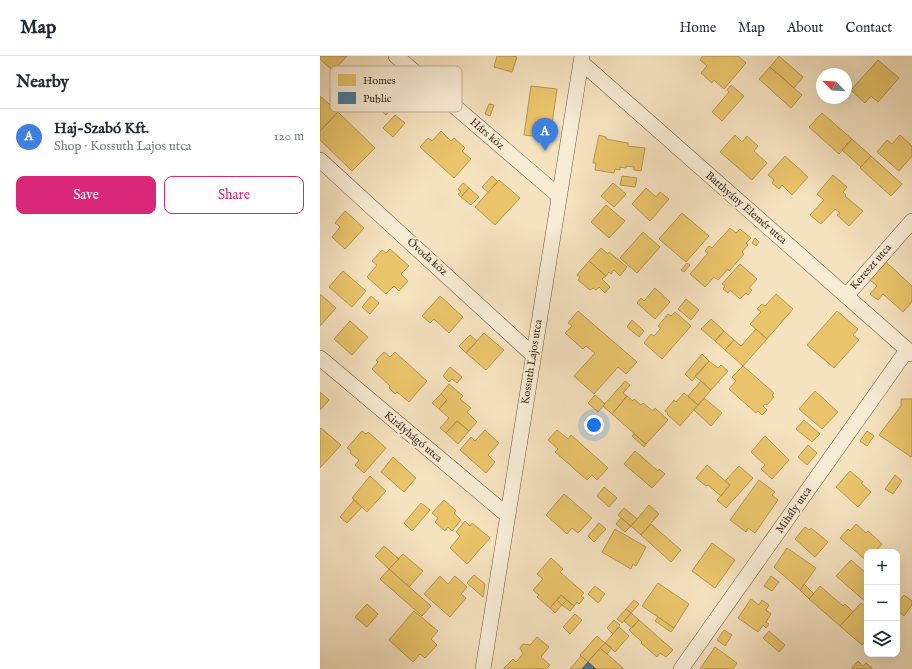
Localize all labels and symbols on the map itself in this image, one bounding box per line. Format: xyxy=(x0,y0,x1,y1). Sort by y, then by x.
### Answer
legend xyxy=(330,66,462,112)
north arrow xyxy=(816,68,852,104)
text: Homes xyxy=(363,74,396,88)
text: Public xyxy=(363,92,392,106)
street label: Hárs köz xyxy=(467,115,507,153)
pin: A xyxy=(532,118,558,151)
street label: Batthyány Elemér utca xyxy=(702,169,790,247)
street label: Óvoda köz xyxy=(404,235,450,279)
street label: Kereszt utca xyxy=(847,241,895,293)
street label: Kossuth Lajos utca xyxy=(518,318,546,405)
street label: Királyhágó utca xyxy=(381,409,445,466)
your location xyxy=(584,415,604,435)
street label: Mihály utca xyxy=(773,484,815,536)

